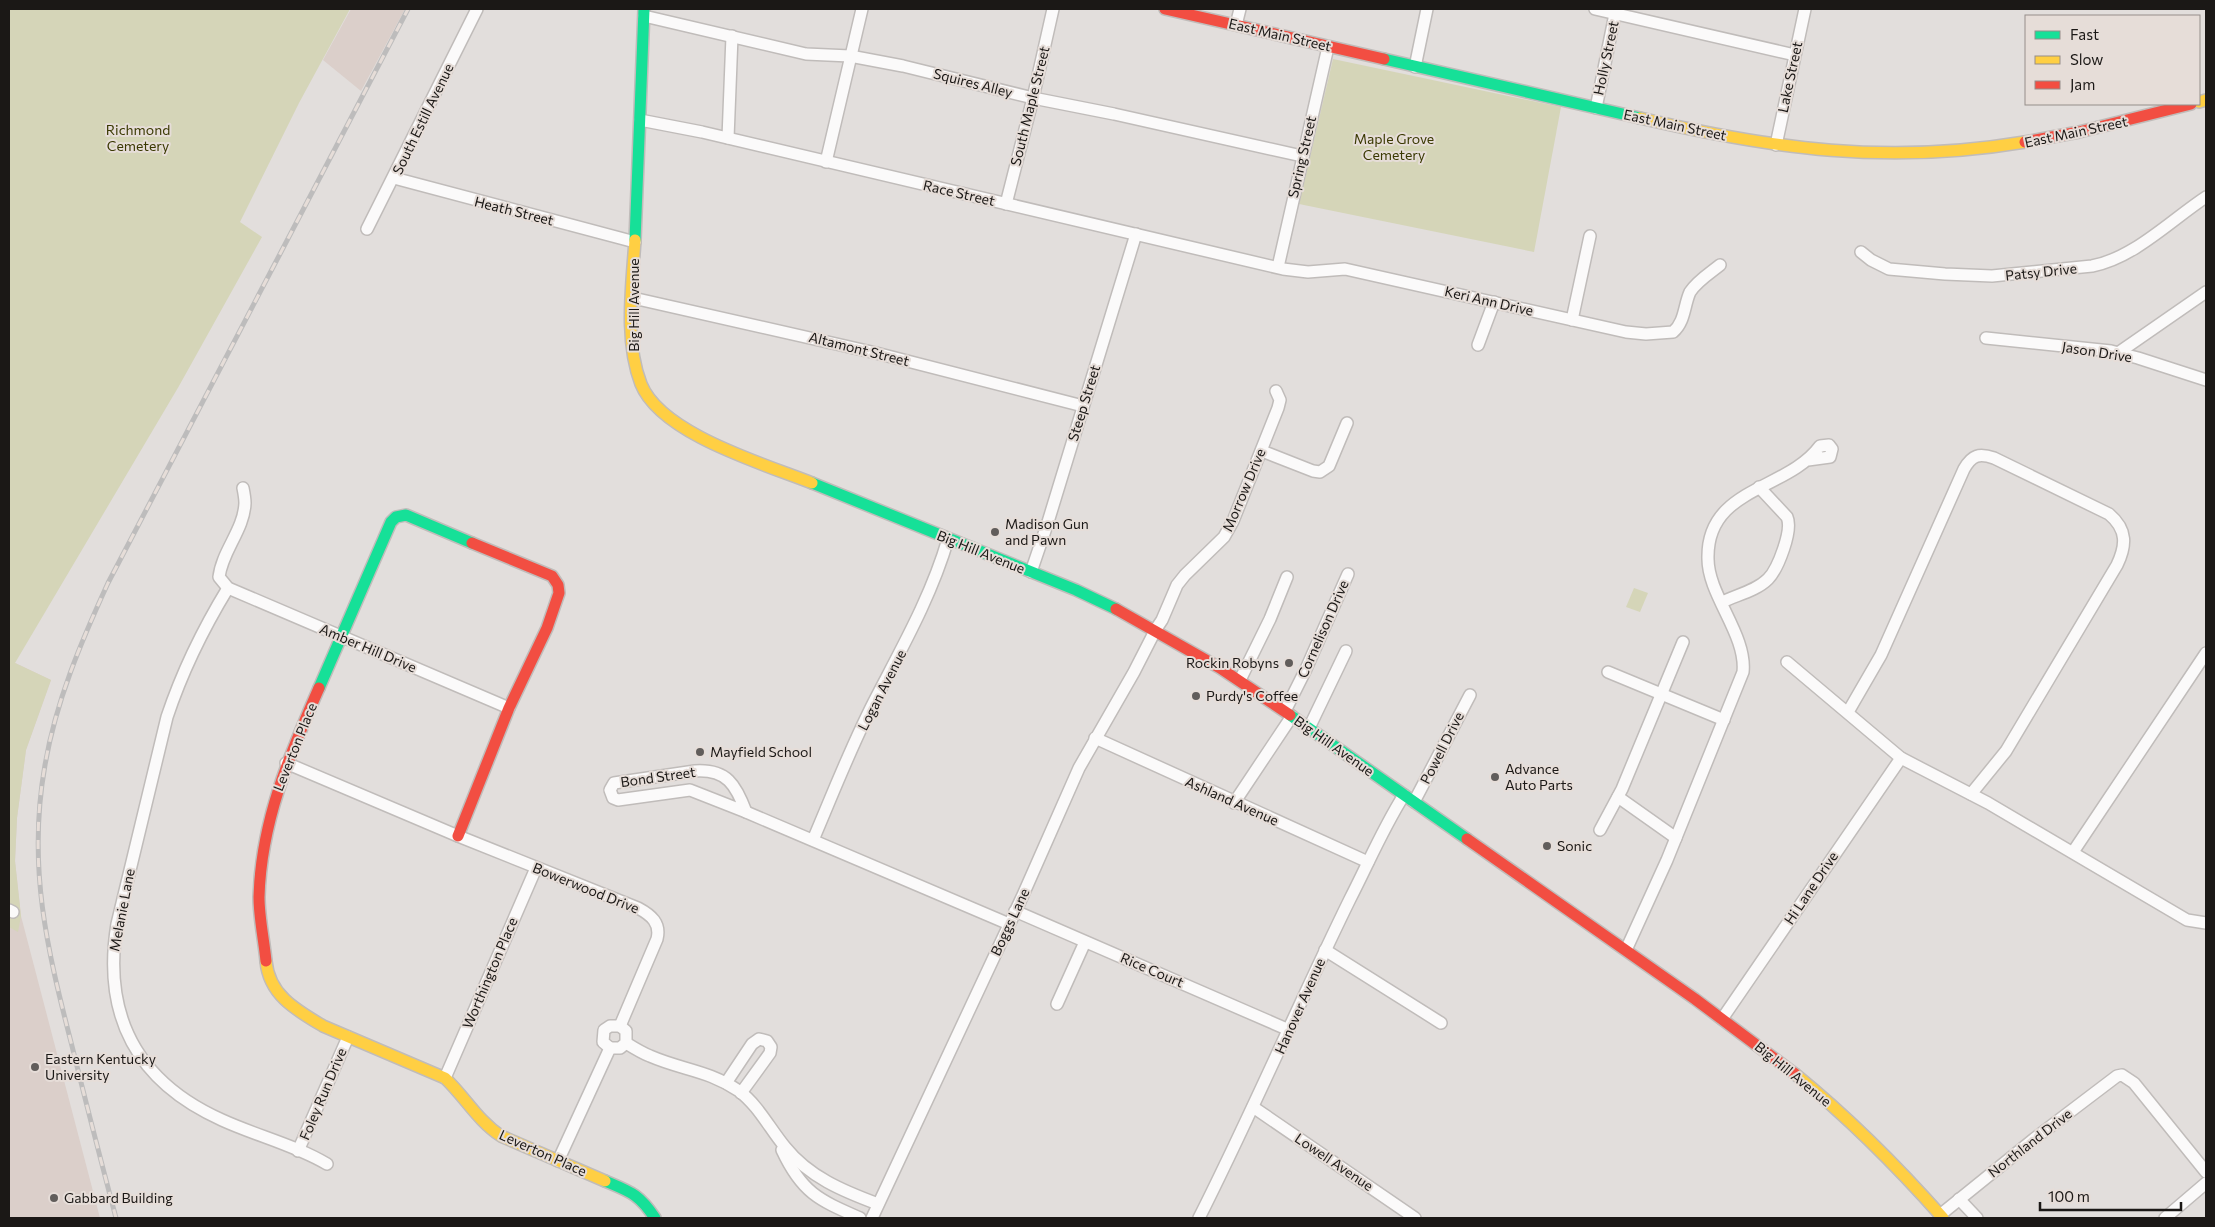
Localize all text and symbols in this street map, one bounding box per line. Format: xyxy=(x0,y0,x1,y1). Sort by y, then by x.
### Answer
street label: East Main Street xyxy=(1227,14,1333,55)
legend xyxy=(2025,15,2200,105)
street label: Holly Street xyxy=(1589,19,1622,97)
text: Fast xyxy=(2070,25,2099,43)
street label: Lake Street xyxy=(1774,40,1805,114)
street label: South Maple Street xyxy=(1006,44,1053,168)
text: Slow xyxy=(2070,50,2103,68)
street label: South Estill Avenue xyxy=(388,61,457,177)
street label: Squires Alley xyxy=(932,64,1014,101)
text: Jam xyxy=(2070,75,2095,93)
street label: East Main Street xyxy=(1622,105,1728,144)
street label: East Main Street xyxy=(2023,112,2129,151)
street label: Spring Street xyxy=(1284,114,1319,200)
park label: Richmond Cemetery xyxy=(106,121,170,154)
park label: Maple Grove Cemetery xyxy=(1354,130,1434,163)
street label: Race Street xyxy=(922,176,997,209)
street label: Heath Street xyxy=(473,192,556,229)
street label: Big Hill Avenue xyxy=(625,258,642,352)
street label: Patsy Drive xyxy=(2004,259,2078,284)
street label: Keri Ann Drive xyxy=(1443,282,1535,319)
street label: Altamont Street xyxy=(807,328,911,369)
street label: Jason Drive xyxy=(2061,338,2133,365)
street label: Steep Street xyxy=(1064,362,1103,443)
street label: Morrow Drive xyxy=(1218,446,1269,534)
place label: Madison Gun and Pawn xyxy=(1005,515,1089,548)
street label: Big Hill Avenue xyxy=(935,526,1028,577)
marker: Madison Gun and Pawn xyxy=(989,526,1001,538)
street label: Cornelison Drive xyxy=(1293,577,1352,680)
street label: Amber Hill Drive xyxy=(317,619,419,676)
street label: Logan Avenue xyxy=(854,646,909,733)
place label: Rockin Robyns xyxy=(1186,654,1279,671)
marker: Rockin Robyns xyxy=(1283,657,1295,669)
place label: Purdy's Coffee xyxy=(1206,687,1298,704)
marker: Purdy's Coffee xyxy=(1190,690,1202,702)
street label: Leverton Place xyxy=(269,700,320,793)
street label: Powell Drive xyxy=(1416,709,1467,787)
street label: Big Hill Avenue xyxy=(1291,712,1377,779)
place label: Mayfield School xyxy=(710,743,812,760)
marker: Mayfield School xyxy=(694,746,706,758)
place label: Advance Auto Parts xyxy=(1505,760,1573,793)
street label: Bond Street xyxy=(619,763,697,790)
marker: Advance Auto Parts xyxy=(1489,771,1501,783)
street label: Ashland Avenue xyxy=(1183,772,1282,829)
place label: Sonic xyxy=(1557,837,1592,854)
marker: Sonic xyxy=(1541,840,1553,852)
street label: Hi Lane Drive xyxy=(1780,848,1841,927)
street label: Bowerwood Drive xyxy=(530,858,642,917)
street label: Melanie Lane xyxy=(105,867,138,953)
street label: Boggs Lane xyxy=(987,885,1033,958)
street label: Worthington Place xyxy=(458,915,521,1031)
street label: Rice Court xyxy=(1118,949,1187,991)
street label: Hanover Avenue xyxy=(1271,955,1328,1056)
street label: Big Hill Avenue xyxy=(1752,1038,1835,1110)
street label: Foley Run Drive xyxy=(295,1045,350,1142)
place label: Eastern Kentucky University xyxy=(45,1050,156,1083)
marker: Eastern Kentucky University xyxy=(29,1061,41,1073)
street label: Northland Drive xyxy=(1984,1105,2075,1181)
street label: Leverton Place xyxy=(497,1126,590,1179)
street label: Lowell Avenue xyxy=(1292,1129,1377,1194)
scale bar xyxy=(2040,1180,2181,1212)
text: 100 m xyxy=(2048,1187,2090,1205)
place label: Gabbard Building xyxy=(64,1189,173,1206)
marker: Gabbard Building xyxy=(48,1192,60,1204)

